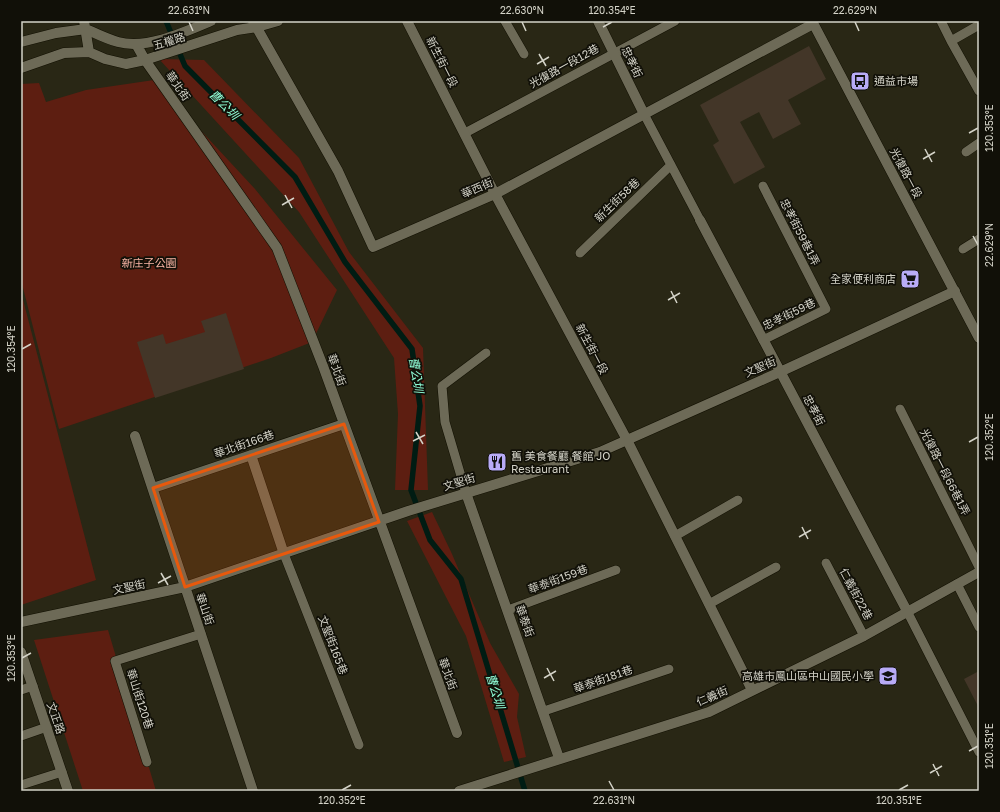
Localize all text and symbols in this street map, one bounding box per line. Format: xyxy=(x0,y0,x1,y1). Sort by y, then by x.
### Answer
text: 22.631°N xyxy=(168,4,210,16)
text: 22.630°N xyxy=(500,4,544,16)
text: 120.354°E xyxy=(588,4,636,16)
text: 22.629°N xyxy=(833,4,877,16)
street label: 五權路 xyxy=(151,29,187,52)
street label: 新生街一段 xyxy=(424,34,461,89)
street label: 光復路一段12巷 xyxy=(527,41,601,90)
street label: 忠孝街 xyxy=(619,44,646,79)
street label: 華北街 xyxy=(164,68,193,103)
bus stop icon: 通益市場 xyxy=(849,70,871,92)
place label: 通益市場 xyxy=(874,74,918,87)
water label: 曹公圳 xyxy=(206,87,244,124)
text: 120.353°E xyxy=(983,104,995,152)
street label: 光復路一段 xyxy=(888,145,925,200)
street label: 華西街 xyxy=(459,175,495,200)
street label: 新生街58巷 xyxy=(592,175,642,224)
street label: 忠孝街59巷1弄 xyxy=(778,196,823,267)
text: 22.629°N xyxy=(983,223,995,267)
park label: 新庄子公園 xyxy=(122,256,177,269)
supermarket icon: 全家便利商店 xyxy=(899,268,921,290)
place label: 全家便利商店 xyxy=(830,272,896,285)
street label: 忠孝街59巷 xyxy=(760,295,817,332)
street label: 新生街一段 xyxy=(574,321,611,376)
text: 120.354°E xyxy=(5,325,17,373)
street label: 華北街 xyxy=(326,352,349,388)
street label: 文聖街 xyxy=(742,354,778,379)
water label: 曹公圳 xyxy=(406,356,427,396)
street label: 忠孝街 xyxy=(801,392,828,427)
text: 120.352°E xyxy=(983,413,995,461)
street label: 光復路一段66巷1弄 xyxy=(918,426,973,517)
street label: 華北街166巷 xyxy=(212,427,276,460)
place label: 舊 美食餐廳 餐館 JO Restaurant xyxy=(511,449,611,475)
restaurant icon: 舊 美食餐廳 餐館 JO Restaurant xyxy=(486,451,508,473)
street label: 文聖街 xyxy=(441,470,477,493)
street label: 華泰街159巷 xyxy=(526,562,589,595)
street label: 仁義街22巷 xyxy=(837,566,876,622)
street label: 文聖街 xyxy=(111,577,146,596)
street label: 華山街 xyxy=(194,591,217,627)
street label: 華泰街 xyxy=(514,603,537,639)
street label: 文聖街165巷 xyxy=(316,613,351,676)
text: 120.353°E xyxy=(5,634,17,682)
street label: 華北街 xyxy=(437,656,460,692)
street label: 華泰街181巷 xyxy=(572,662,634,695)
school or university icon: 高雄市鳳山區中山國民小學 xyxy=(877,665,899,687)
street label: 華山街120巷 xyxy=(125,667,156,731)
place label: 高雄市鳳山區中山國民小學 xyxy=(742,669,874,682)
water label: 曹公圳 xyxy=(483,671,508,712)
street label: 仁義街 xyxy=(694,683,730,708)
street label: 文正路 xyxy=(45,700,68,736)
text: 120.351°E xyxy=(983,723,995,769)
text: 120.352°E xyxy=(318,794,366,806)
text: 22.631°N xyxy=(593,794,635,806)
text: 120.351°E xyxy=(876,794,922,806)

